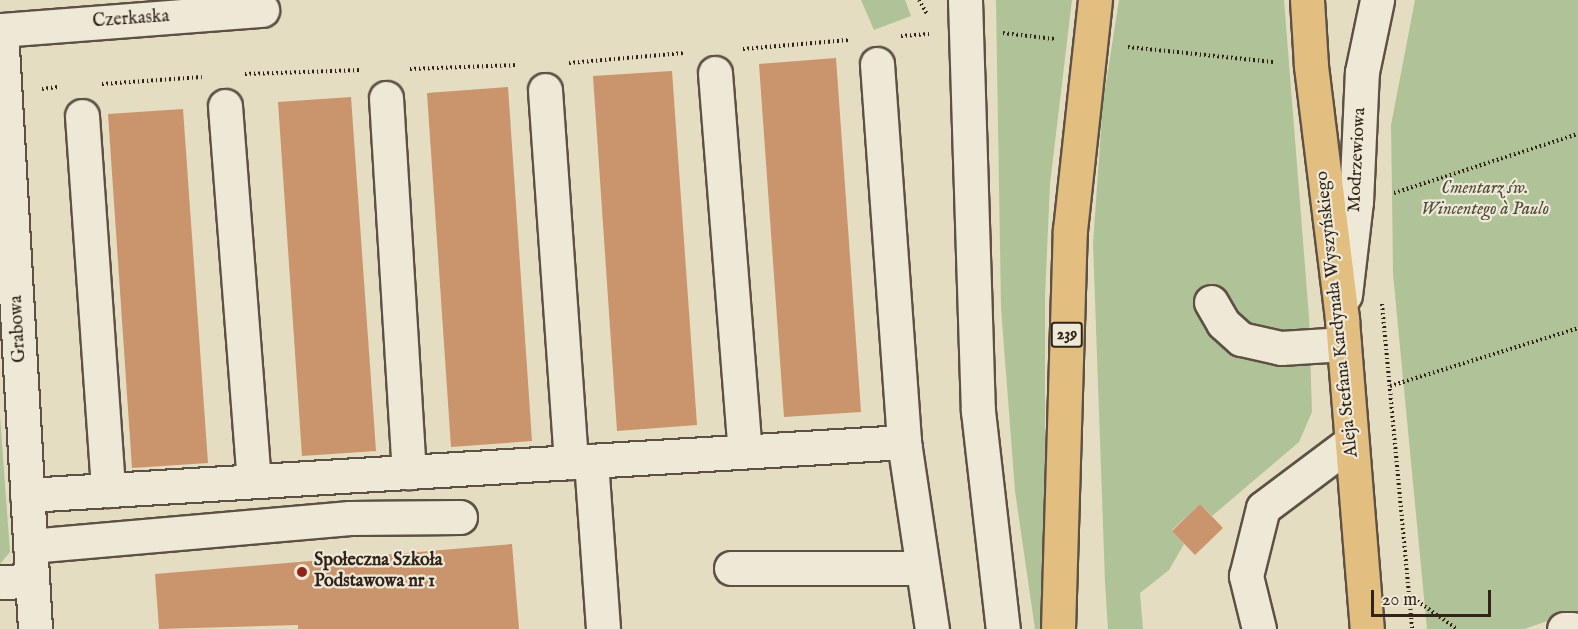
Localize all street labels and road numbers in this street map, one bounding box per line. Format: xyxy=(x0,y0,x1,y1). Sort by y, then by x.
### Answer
street label: Czerkaska xyxy=(92,7,170,33)
street label: Modrzewiowa xyxy=(1344,107,1372,213)
street label: Aleja Stefana Kardynała Wyszyńskiego xyxy=(1312,170,1364,458)
street label: Grabowa xyxy=(6,295,32,363)
road number: 239 xyxy=(1050,322,1084,348)

